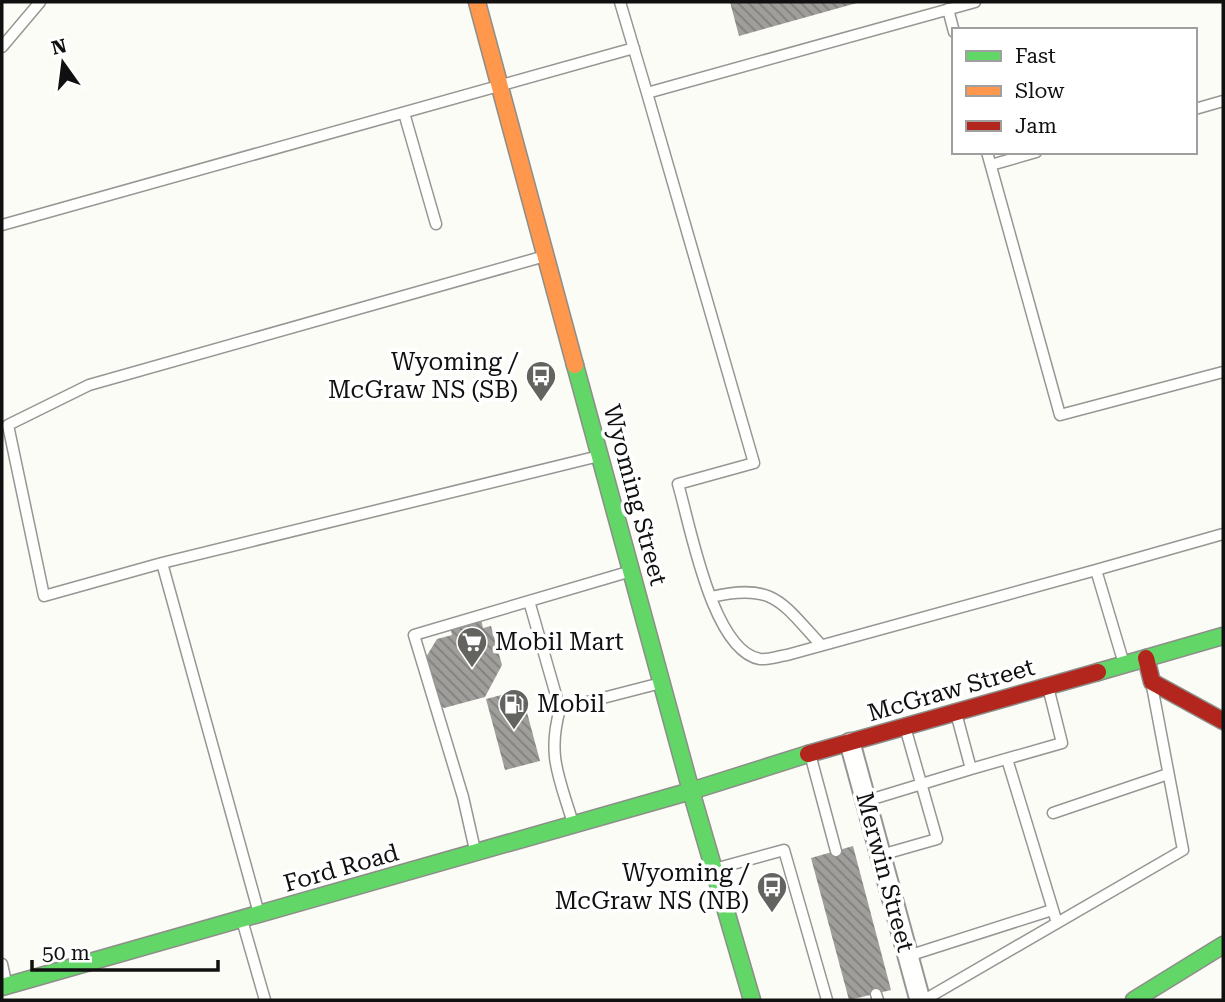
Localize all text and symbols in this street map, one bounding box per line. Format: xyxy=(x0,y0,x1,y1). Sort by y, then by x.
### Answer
north arrow xyxy=(28,28,98,98)
legend xyxy=(952,28,1197,154)
text: N xyxy=(49,34,69,60)
text: Fast xyxy=(1015,44,1056,68)
text: Slow xyxy=(1015,79,1065,103)
text: Jam xyxy=(1015,114,1057,138)
place label: Wyoming / McGraw NS (SB) xyxy=(328,348,519,404)
bus stop icon: Wyoming / McGraw NS (SB) xyxy=(524,359,558,403)
street label: Wyoming Street xyxy=(597,402,673,588)
supermarket icon: Mobil Mart xyxy=(455,625,489,669)
place label: Mobil Mart xyxy=(495,628,624,656)
street label: McGraw Street xyxy=(864,653,1038,727)
fuel station icon: Mobil xyxy=(497,687,531,731)
place label: Mobil xyxy=(537,690,605,718)
street label: Merwin Street xyxy=(850,789,920,955)
street label: Ford Road xyxy=(280,838,402,898)
place label: Wyoming / McGraw NS (NB) xyxy=(555,859,750,915)
bus stop icon: Wyoming / McGraw NS (NB) xyxy=(755,870,789,914)
scale bar xyxy=(32,928,217,972)
text: 50 m xyxy=(42,941,90,965)

